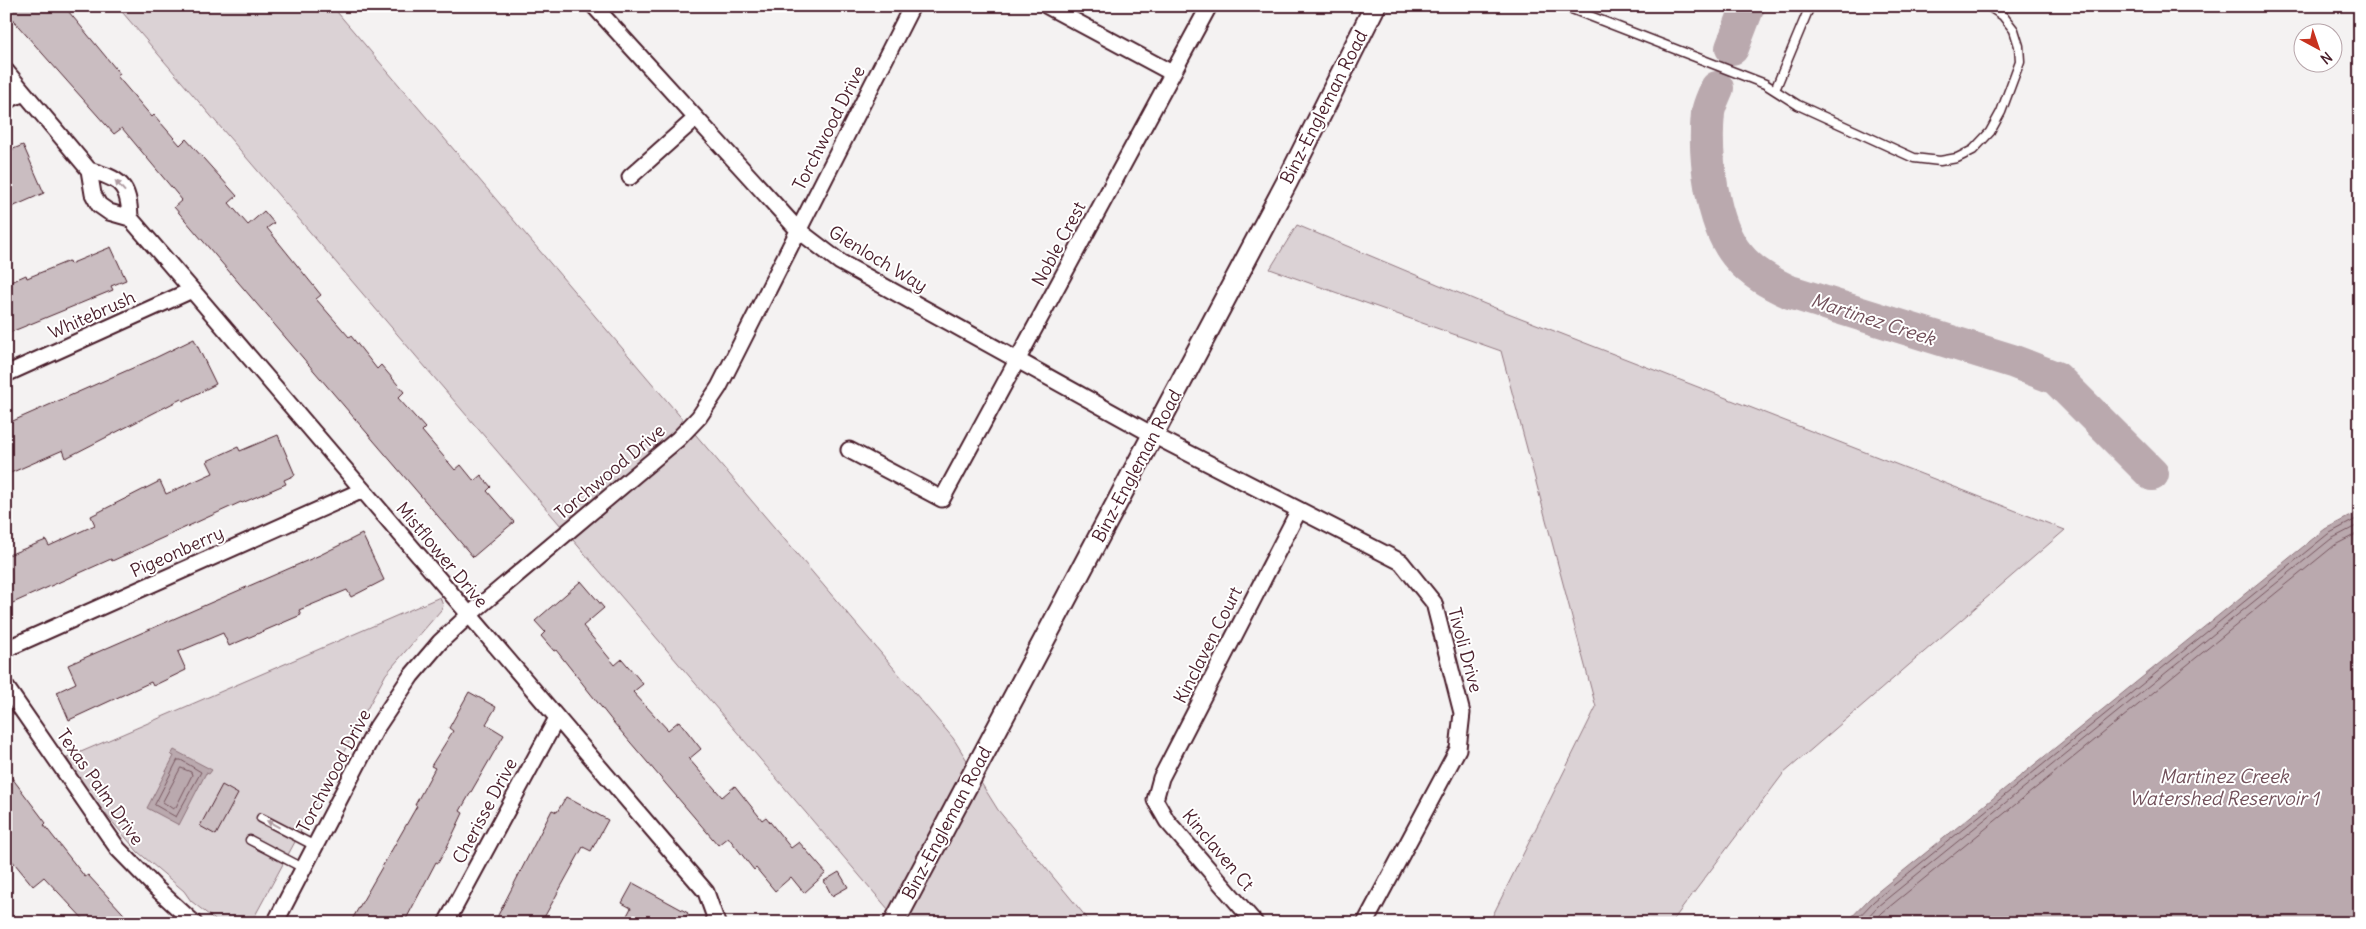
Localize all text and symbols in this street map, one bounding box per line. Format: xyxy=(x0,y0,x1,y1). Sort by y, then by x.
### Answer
north arrow xyxy=(2294,22,2344,72)
street label: Binz-Engleman Road xyxy=(1275,26,1372,188)
text: N xyxy=(2317,48,2336,68)
street label: Torchwood Drive xyxy=(787,62,870,194)
one-way arrow xyxy=(114,180,126,192)
street label: Noble Crest xyxy=(1027,197,1091,290)
street label: Glenloch Way xyxy=(825,220,932,297)
street label: Whitebrush xyxy=(45,285,139,344)
water label: Martinez Creek xyxy=(1808,288,1939,351)
street label: Binz-Engleman Road xyxy=(1087,385,1187,546)
street label: Torchwood Drive xyxy=(550,419,669,524)
street label: Mistflower Drive xyxy=(392,497,493,612)
street label: Pigeonberry xyxy=(127,521,227,582)
street label: Kinclaven Court xyxy=(1168,583,1247,707)
street label: Tivoli Drive xyxy=(1443,605,1488,695)
street label: Torchwood Drive xyxy=(291,705,376,837)
street label: Texas Palm Drive xyxy=(52,724,149,849)
street label: Binz-Engleman Road xyxy=(897,742,997,903)
street label: Cherisse Drive xyxy=(447,754,522,867)
water label: Martinez Creek Watershed Reservoir 1 xyxy=(2129,764,2320,810)
street label: Kinclaven Ct xyxy=(1178,804,1259,895)
one-way arrow xyxy=(265,820,280,828)

